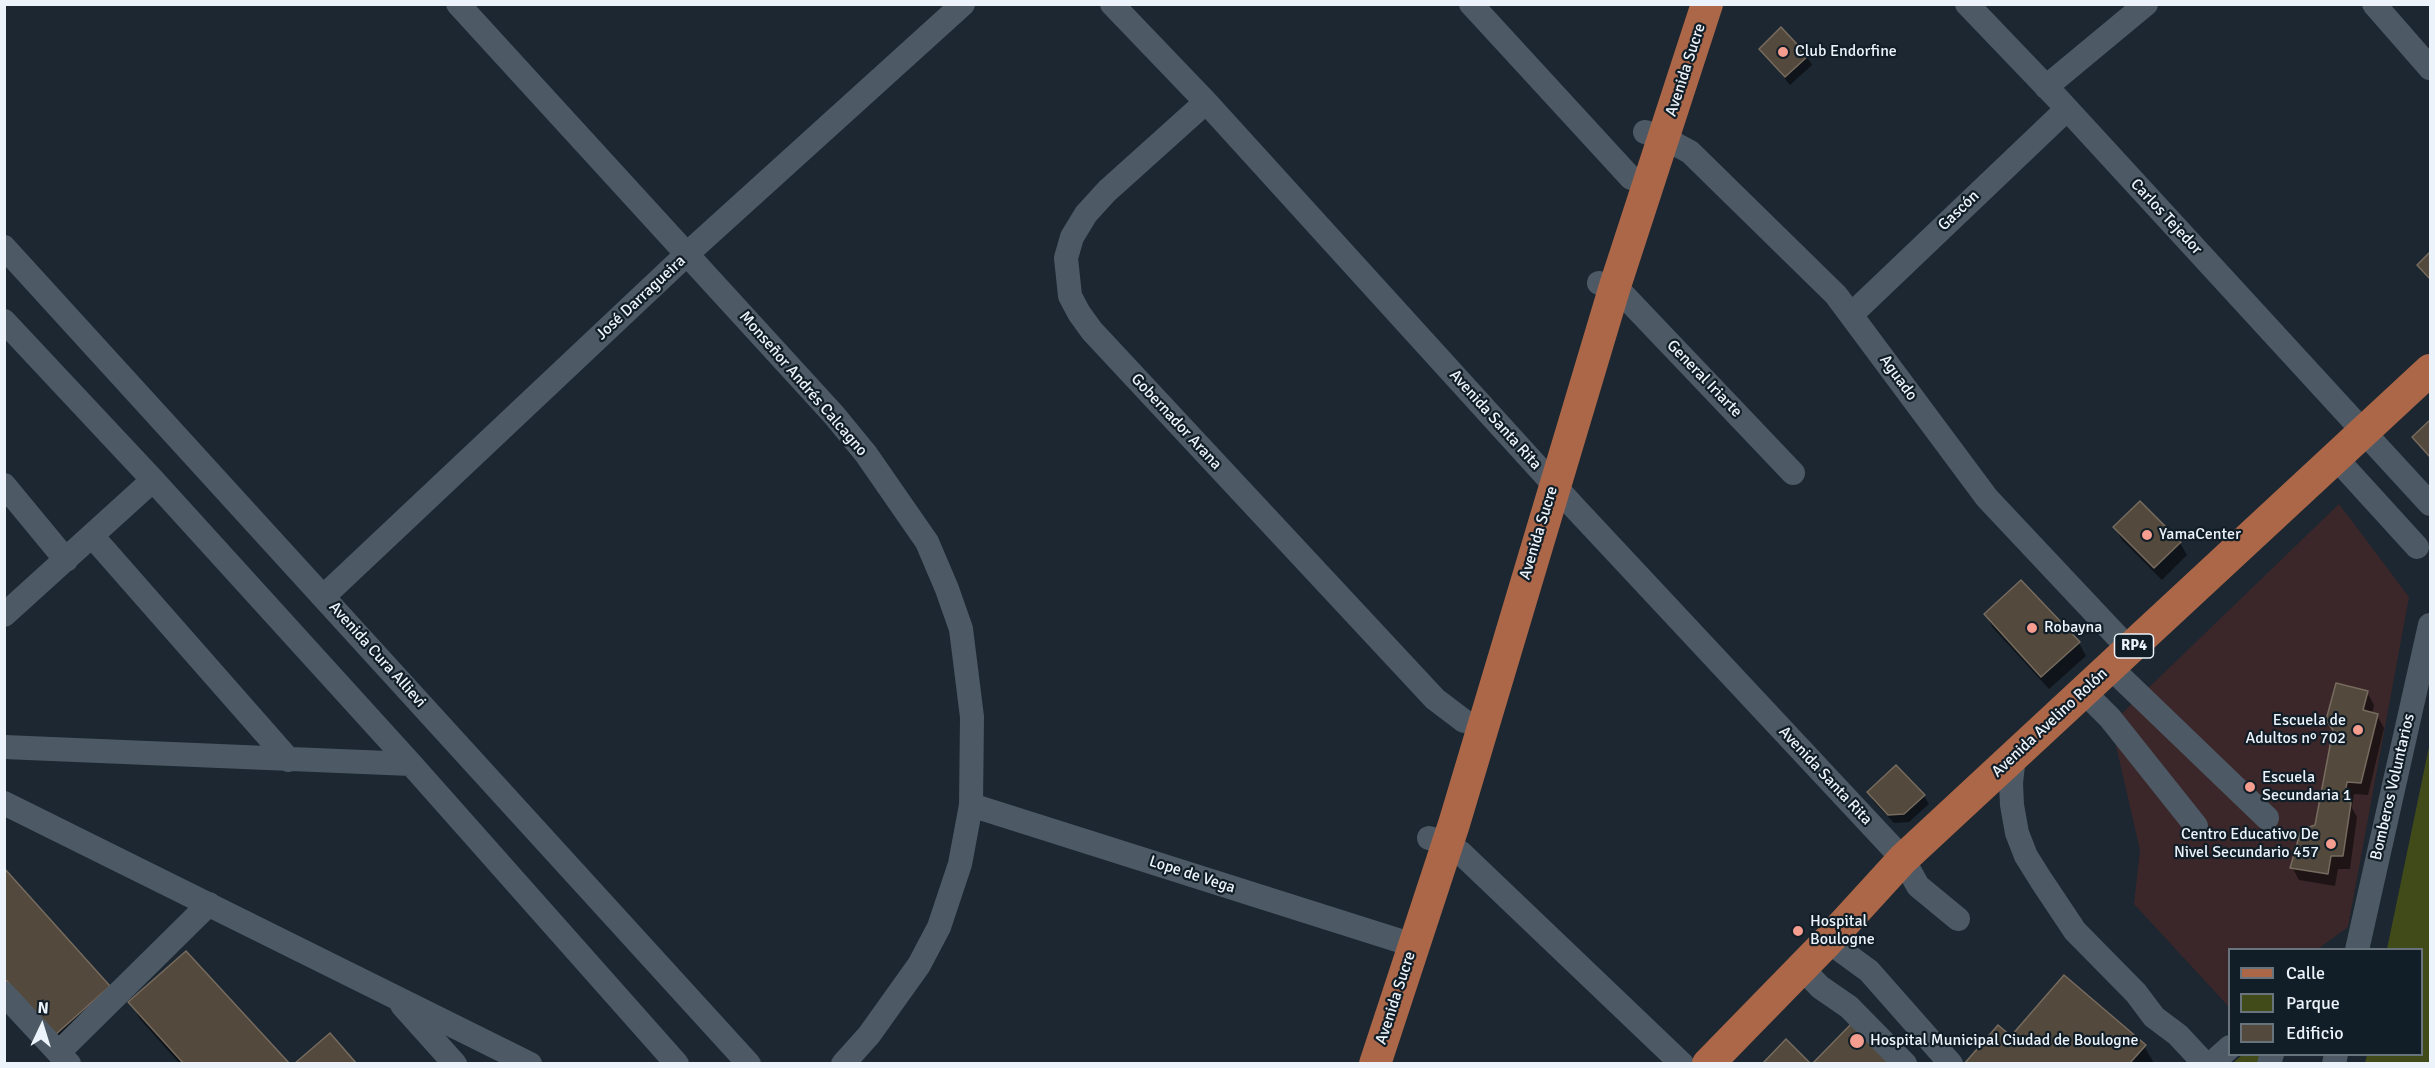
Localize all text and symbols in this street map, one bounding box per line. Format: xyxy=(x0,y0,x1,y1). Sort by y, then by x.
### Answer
street label: Avenida Sucre xyxy=(1662,21,1710,119)
place label: Club Endorfine xyxy=(1795,42,1897,62)
marker: Club Endorfine xyxy=(1776,45,1790,59)
street label: Carlos Tejedor xyxy=(2126,175,2206,259)
street label: Gascón xyxy=(1934,187,1984,235)
street label: José Darragueira xyxy=(592,252,690,344)
street label: Monseñor Andrés Calcagno xyxy=(735,308,871,460)
street label: General Iriarte xyxy=(1662,336,1746,422)
street label: Aguado xyxy=(1875,351,1921,405)
street label: Avenida Santa Rita xyxy=(1445,366,1545,474)
street label: Gobernador Arana xyxy=(1127,370,1225,474)
street label: Avenida Sucre xyxy=(1516,484,1562,582)
place label: YamaCenter xyxy=(2159,525,2241,545)
marker: YamaCenter xyxy=(2140,528,2154,542)
street label: Avenida Cura Allievi xyxy=(324,598,430,712)
place label: Robayna xyxy=(2044,618,2102,638)
marker: Robayna xyxy=(2025,621,2039,635)
road number: RP4 xyxy=(2114,634,2154,658)
street label: Avenida Avelino Rolón xyxy=(1988,664,2112,782)
place label: Escuela de Adultos nº 702 xyxy=(2246,711,2346,749)
street label: Bomberos Voluntarios xyxy=(2367,712,2419,862)
street label: Avenida Santa Rita xyxy=(1774,723,1876,829)
marker: Escuela de Adultos nº 702 xyxy=(2351,723,2365,737)
place label: Escuela Secundaria 1 xyxy=(2262,768,2351,806)
marker: Escuela Secundaria 1 xyxy=(2243,780,2257,794)
place label: Centro Educativo De Nivel Secundario 457 xyxy=(2174,825,2319,863)
marker: Centro Educativo De Nivel Secundario 457 xyxy=(2324,837,2338,851)
street label: Lope de Vega xyxy=(1147,852,1237,898)
place label: Hospital Boulogne xyxy=(1810,912,1875,950)
marker: Hospital Boulogne xyxy=(1791,924,1805,938)
legend xyxy=(2228,948,2423,1056)
street label: Avenida Sucre xyxy=(1372,949,1420,1047)
text: Calle xyxy=(2286,962,2325,984)
text: Parque xyxy=(2286,992,2340,1014)
north arrow xyxy=(12,996,72,1056)
text: N xyxy=(37,998,50,1018)
text: Edificio xyxy=(2286,1022,2344,1044)
place label: Hospital Municipal Ciudad de Boulogne xyxy=(1870,1031,2138,1051)
marker: Hospital Municipal Ciudad de Boulogne xyxy=(1848,1032,1866,1050)

